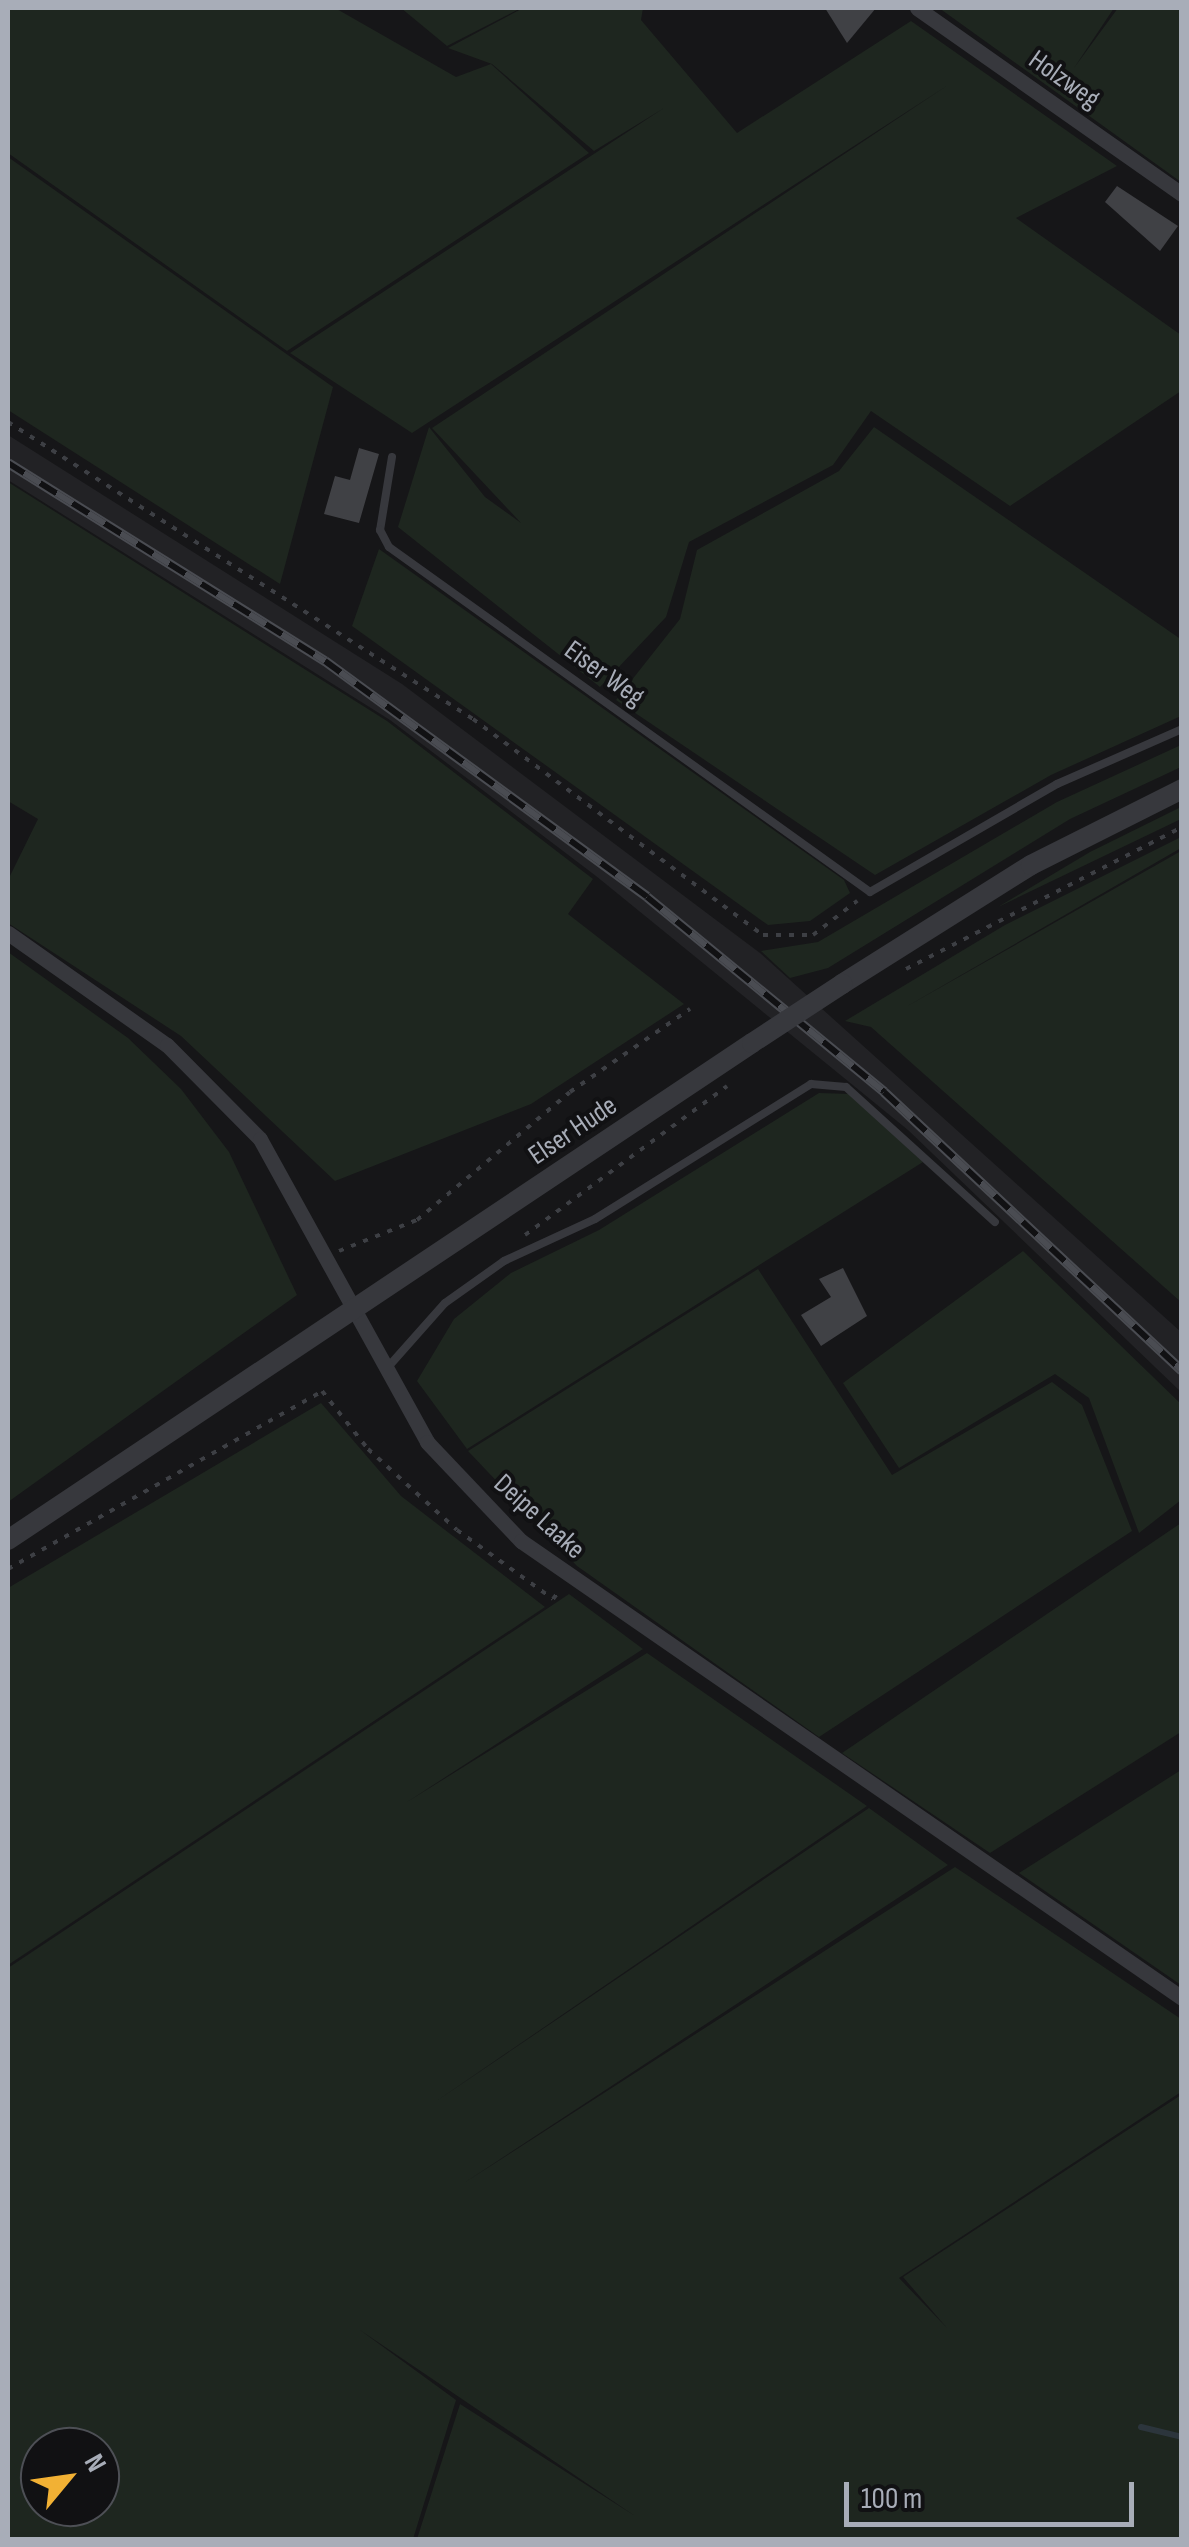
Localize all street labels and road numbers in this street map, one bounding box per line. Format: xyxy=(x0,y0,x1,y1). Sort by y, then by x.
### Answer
street label: Holzweg xyxy=(1022,44,1106,116)
street label: Eiser Weg xyxy=(557,634,651,714)
street label: Elser Hude xyxy=(522,1089,624,1173)
street label: Deipe Laake xyxy=(487,1467,591,1567)

